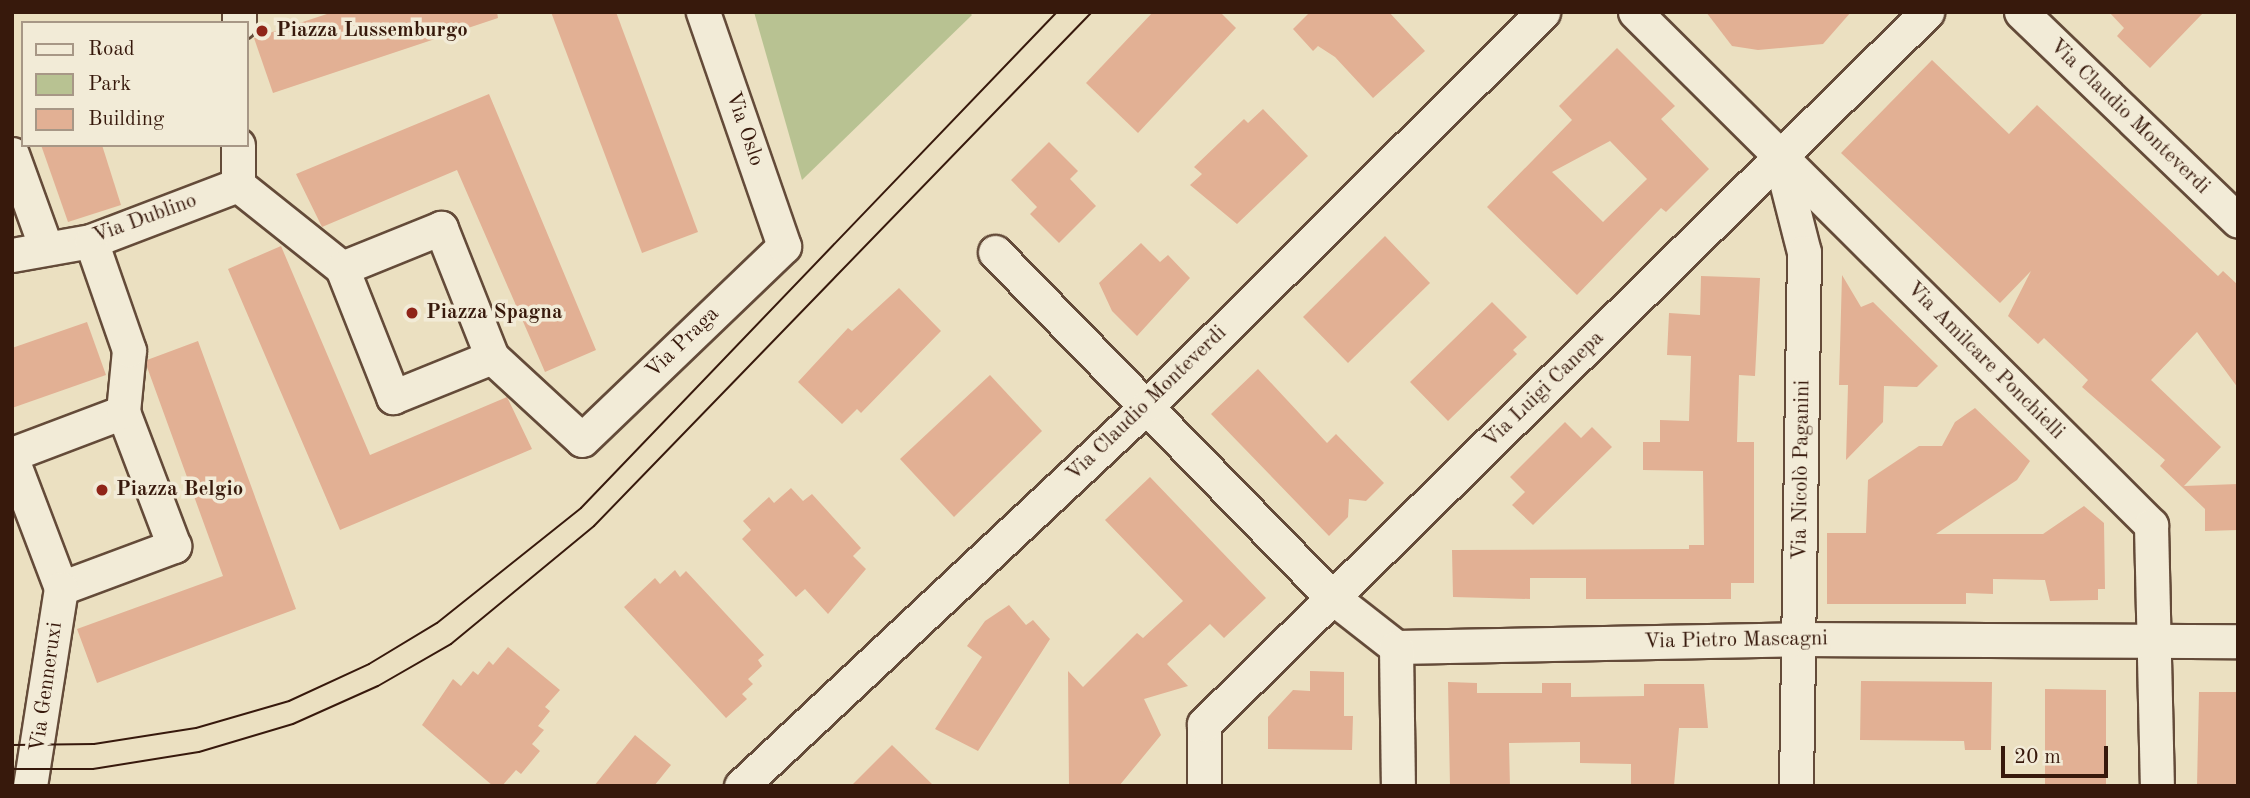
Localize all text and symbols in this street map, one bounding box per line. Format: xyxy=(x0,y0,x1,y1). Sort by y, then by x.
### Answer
place label: Piazza Lussemburgo xyxy=(276,18,468,44)
legend xyxy=(21,21,248,147)
marker: Piazza Lussemburgo xyxy=(254,23,270,39)
street label: Via Claudio Monteverdi xyxy=(2044,34,2214,200)
text: Road xyxy=(88,39,135,60)
text: Park xyxy=(88,74,131,95)
street label: Via Oslo xyxy=(720,88,768,170)
text: Building xyxy=(88,109,164,130)
street label: Via Dublino xyxy=(90,189,200,249)
street label: Via Amilcare Ponchielli xyxy=(1901,277,2069,445)
place label: Piazza Spagna xyxy=(426,300,563,326)
street label: Via Praga xyxy=(641,302,725,384)
marker: Piazza Spagna xyxy=(404,305,420,321)
street label: Via Claudio Monteverdi xyxy=(1062,321,1232,487)
street label: Via Luigi Canepa xyxy=(1479,326,1609,454)
street label: Via Nicolò Paganini xyxy=(1788,380,1816,560)
place label: Piazza Belgio xyxy=(116,477,243,503)
marker: Piazza Belgio xyxy=(94,482,110,498)
street label: Via Genneruxi xyxy=(25,621,69,753)
street label: Via Pietro Mascagni xyxy=(1644,627,1828,655)
scale bar xyxy=(2005,732,2112,776)
text: 20 m xyxy=(2014,747,2061,768)

